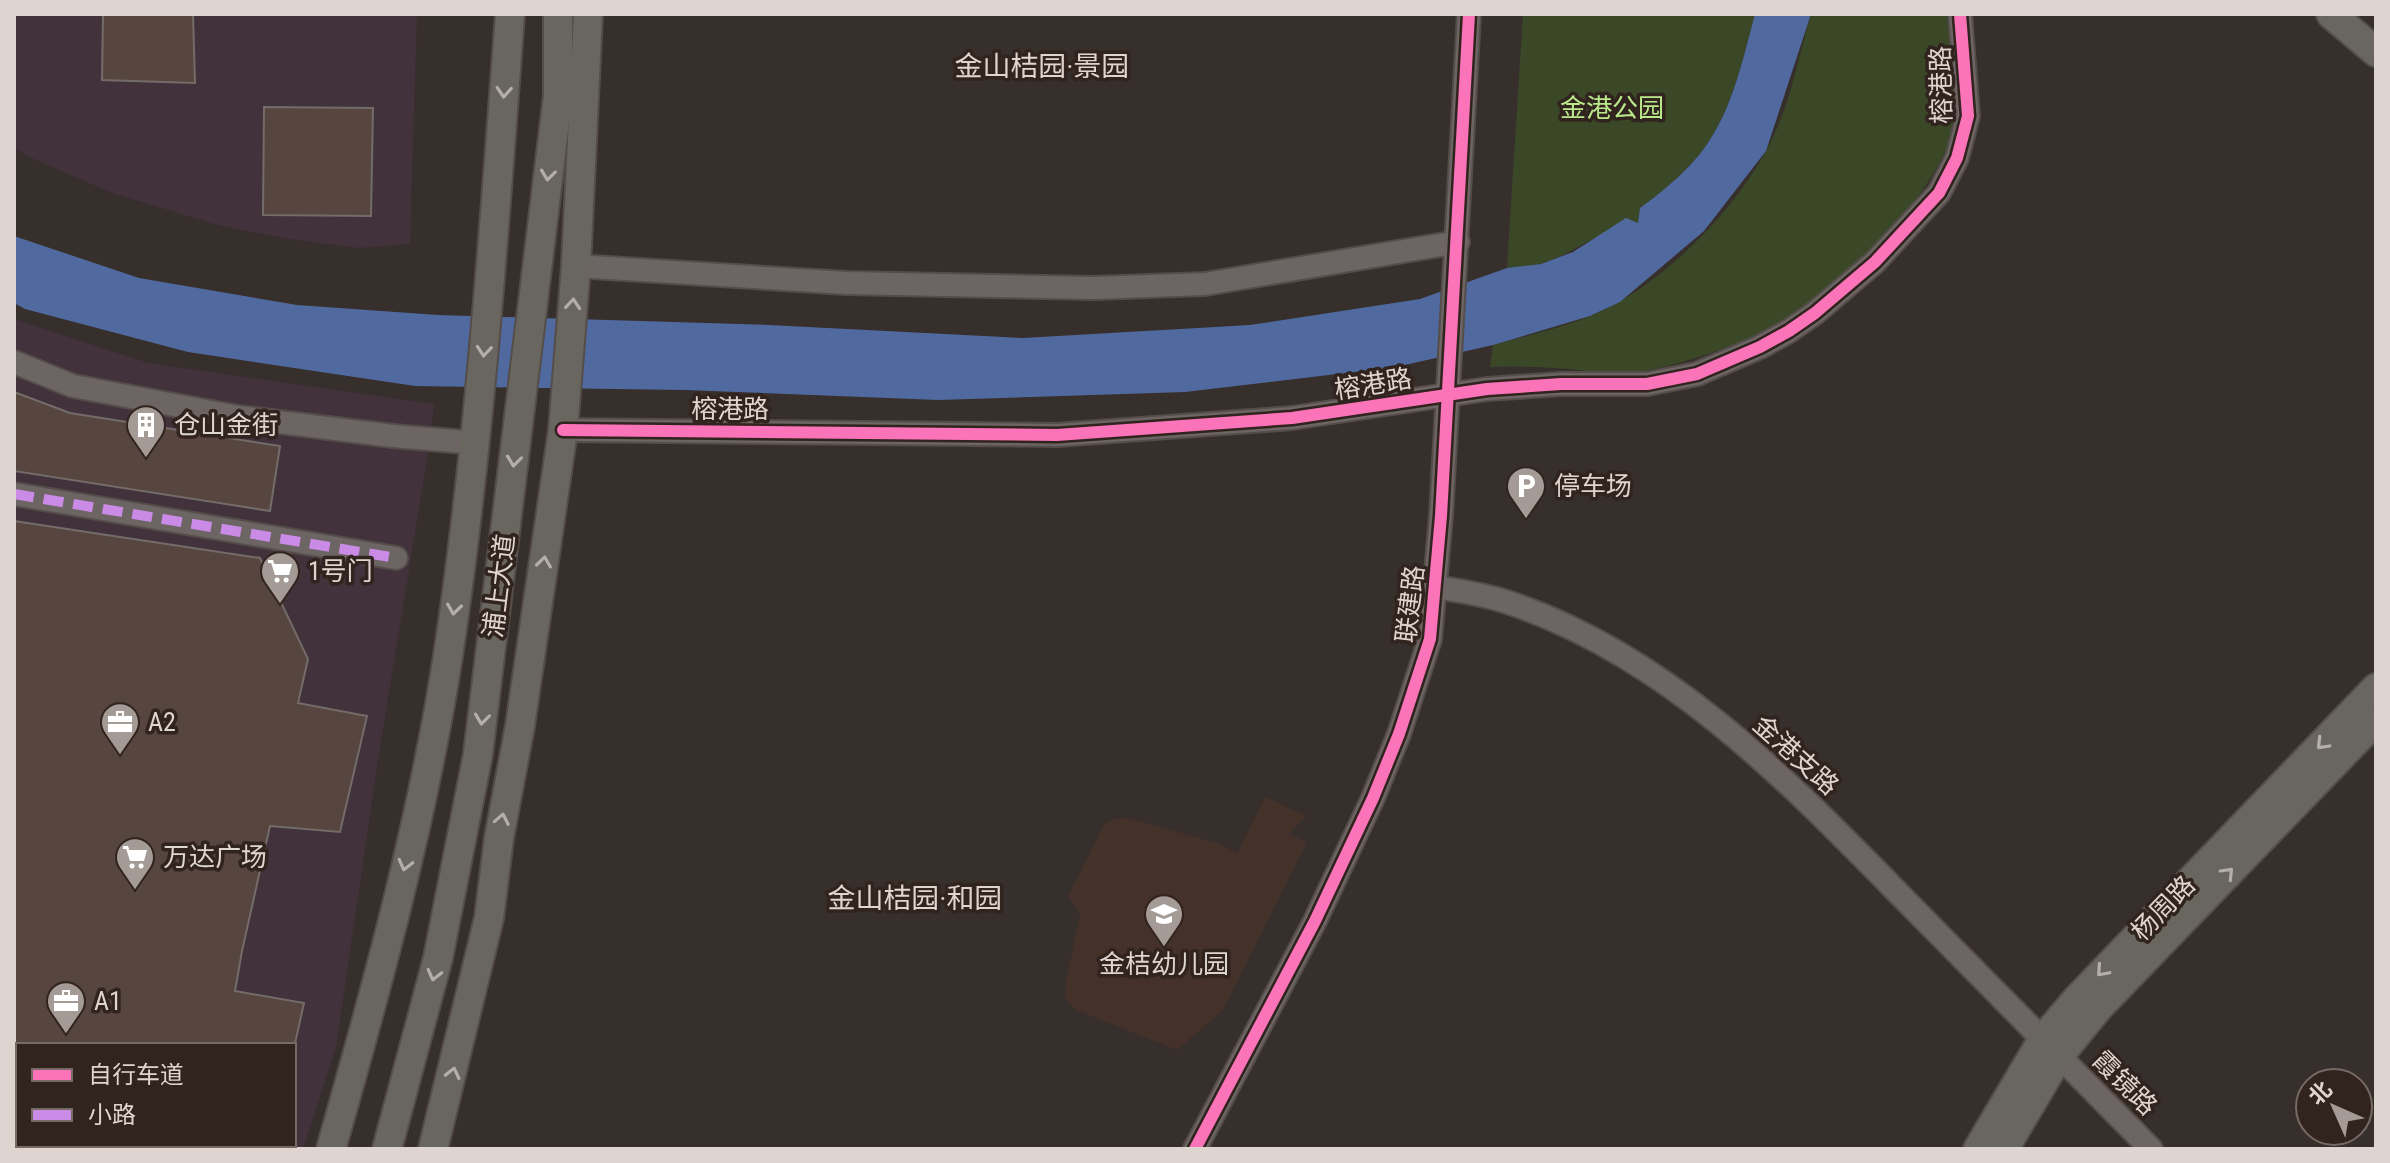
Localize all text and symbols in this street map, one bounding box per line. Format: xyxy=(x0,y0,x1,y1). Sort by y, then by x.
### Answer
street label: 榕港路 xyxy=(1925,46,1957,124)
district label: 金山桔园·景园 xyxy=(955,50,1129,83)
one-way arrow xyxy=(496,86,513,99)
park label: 金港公园 xyxy=(1560,93,1664,123)
one-way arrow xyxy=(540,169,557,182)
one-way arrow xyxy=(564,297,581,310)
one-way arrow xyxy=(476,345,493,358)
street label: 榕港路 xyxy=(1332,363,1414,405)
street label: 榕港路 xyxy=(691,394,769,424)
building icon: 仓山金街 xyxy=(125,404,167,459)
place label: 仓山金街 xyxy=(174,410,278,440)
one-way arrow xyxy=(505,455,522,468)
parking icon: 停车场 xyxy=(1505,465,1547,520)
place label: 停车场 xyxy=(1554,471,1632,501)
street label: 浦上大道 xyxy=(478,533,520,639)
supermarket icon: 1号门 xyxy=(259,550,301,605)
one-way arrow xyxy=(535,555,552,569)
place label: 1号门 xyxy=(308,556,373,586)
street label: 联建路 xyxy=(1390,563,1430,645)
one-way arrow xyxy=(446,602,463,616)
office icon: A2 xyxy=(99,701,141,756)
place label: A2 xyxy=(148,707,176,737)
street label: 金港支路 xyxy=(1747,709,1845,801)
one-way arrow xyxy=(474,713,491,726)
one-way arrow xyxy=(2316,735,2331,749)
one-way arrow xyxy=(493,812,510,825)
supermarket icon: 万达广场 xyxy=(114,836,156,891)
place label: 万达广场 xyxy=(163,842,267,872)
one-way arrow xyxy=(398,857,415,871)
one-way arrow xyxy=(2219,868,2234,882)
street label: 杨周路 xyxy=(2125,870,2201,946)
district label: 金山桔园·和园 xyxy=(828,882,1002,915)
school or university icon: 金桔幼儿园 xyxy=(1143,893,1185,948)
place label: 金桔幼儿园 xyxy=(1099,949,1229,979)
one-way arrow xyxy=(2097,962,2111,976)
one-way arrow xyxy=(426,967,443,981)
office icon: A1 xyxy=(45,980,87,1035)
place label: A1 xyxy=(94,986,122,1016)
legend xyxy=(16,1043,296,1147)
street label: 霞镜路 xyxy=(2087,1045,2163,1121)
text: 自行车道 xyxy=(88,1061,184,1089)
one-way arrow xyxy=(443,1067,460,1081)
north arrow xyxy=(2294,1067,2374,1147)
text: 北 xyxy=(2304,1077,2337,1110)
text: 小路 xyxy=(88,1101,136,1129)

